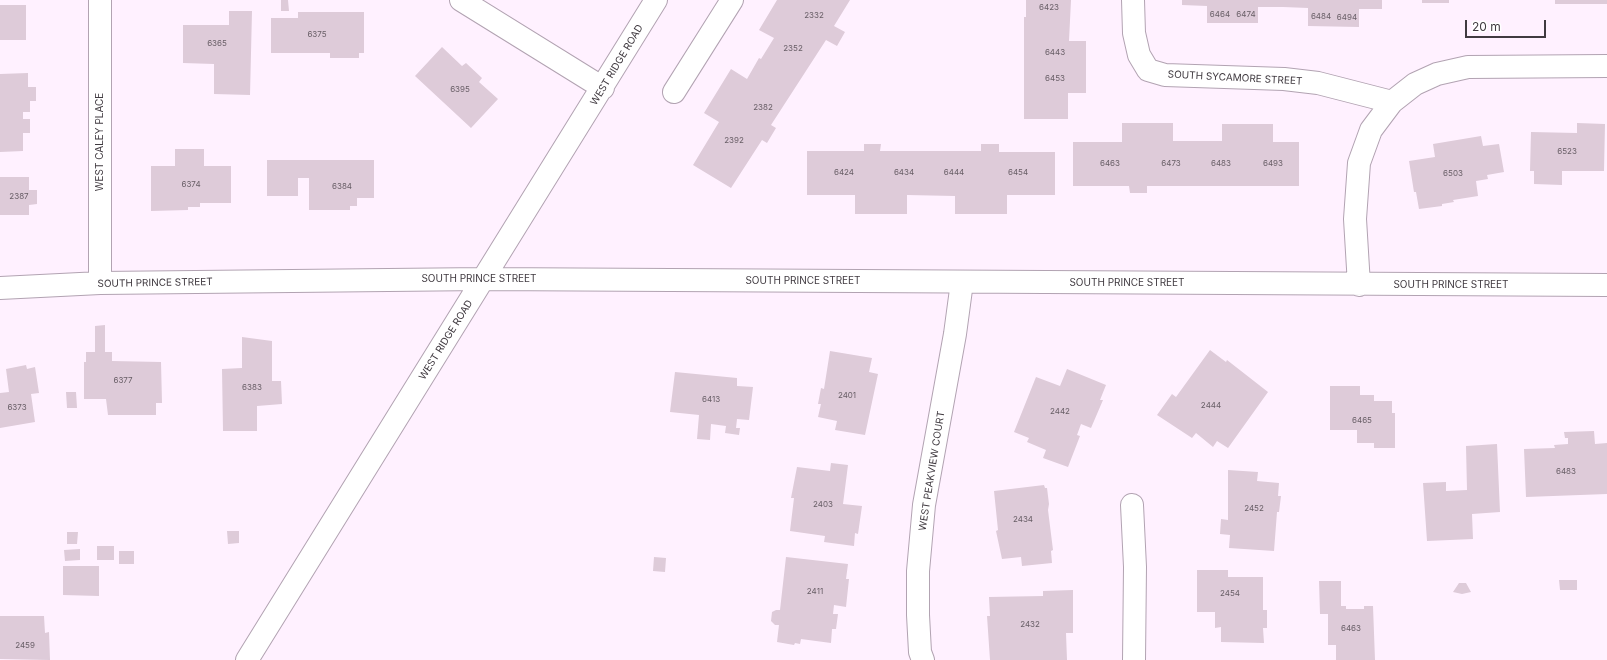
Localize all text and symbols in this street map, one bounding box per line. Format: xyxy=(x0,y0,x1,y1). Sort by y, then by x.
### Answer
house number: 6423 xyxy=(1039,3,1059,13)
house number: 6464 xyxy=(1210,10,1230,20)
house number: 6474 xyxy=(1236,10,1256,20)
house number: 2332 xyxy=(804,11,824,21)
house number: 6484 xyxy=(1311,12,1331,22)
scale bar xyxy=(1467,12,1548,38)
house number: 6494 xyxy=(1337,13,1357,23)
text: 20 m xyxy=(1472,19,1501,34)
street label: WEST RIDGE ROAD xyxy=(588,22,646,108)
house number: 6375 xyxy=(307,30,327,40)
house number: 6365 xyxy=(207,39,227,49)
house number: 2352 xyxy=(783,44,803,54)
house number: 6443 xyxy=(1045,48,1065,58)
street label: SOUTH SYCAMORE STREET xyxy=(1167,68,1303,88)
house number: 6453 xyxy=(1045,74,1065,84)
house number: 6395 xyxy=(450,85,470,95)
street label: WEST CALEY PLACE xyxy=(94,93,106,191)
house number: 2382 xyxy=(753,103,773,113)
house number: 2392 xyxy=(724,136,744,146)
house number: 6523 xyxy=(1557,147,1577,157)
house number: 6463 xyxy=(1100,159,1120,169)
house number: 6473 xyxy=(1161,159,1181,169)
house number: 6483 xyxy=(1211,159,1231,169)
house number: 6493 xyxy=(1263,159,1283,169)
house number: 6424 xyxy=(834,168,854,178)
house number: 6434 xyxy=(894,168,914,178)
house number: 6444 xyxy=(944,168,964,178)
house number: 6454 xyxy=(1008,168,1028,178)
house number: 6503 xyxy=(1443,169,1463,179)
house number: 6374 xyxy=(181,180,201,190)
house number: 6384 xyxy=(332,182,352,192)
house number: 2387 xyxy=(9,192,29,202)
street label: SOUTH PRINCE STREET xyxy=(421,273,537,285)
street label: SOUTH PRINCE STREET xyxy=(745,275,861,287)
street label: SOUTH PRINCE STREET xyxy=(97,276,213,290)
street label: SOUTH PRINCE STREET xyxy=(1069,277,1185,289)
street label: SOUTH PRINCE STREET xyxy=(1393,279,1509,291)
street label: WEST RIDGE ROAD xyxy=(417,298,475,382)
house number: 6377 xyxy=(113,376,133,386)
house number: 6383 xyxy=(242,383,262,393)
house number: 2401 xyxy=(838,391,856,401)
house number: 6413 xyxy=(702,395,720,405)
house number: 2444 xyxy=(1201,401,1221,411)
house number: 6373 xyxy=(7,403,27,413)
house number: 2442 xyxy=(1050,407,1070,417)
street label: WEST PEAKVIEW COURT xyxy=(917,410,947,532)
house number: 6465 xyxy=(1352,416,1372,426)
house number: 6483 xyxy=(1556,467,1576,477)
house number: 2403 xyxy=(813,500,833,510)
house number: 2452 xyxy=(1244,504,1264,514)
house number: 2434 xyxy=(1013,515,1033,525)
house number: 2411 xyxy=(807,587,823,597)
house number: 2454 xyxy=(1220,589,1240,599)
house number: 2432 xyxy=(1020,620,1040,630)
house number: 6463 xyxy=(1341,624,1361,634)
house number: 2459 xyxy=(15,641,35,651)

